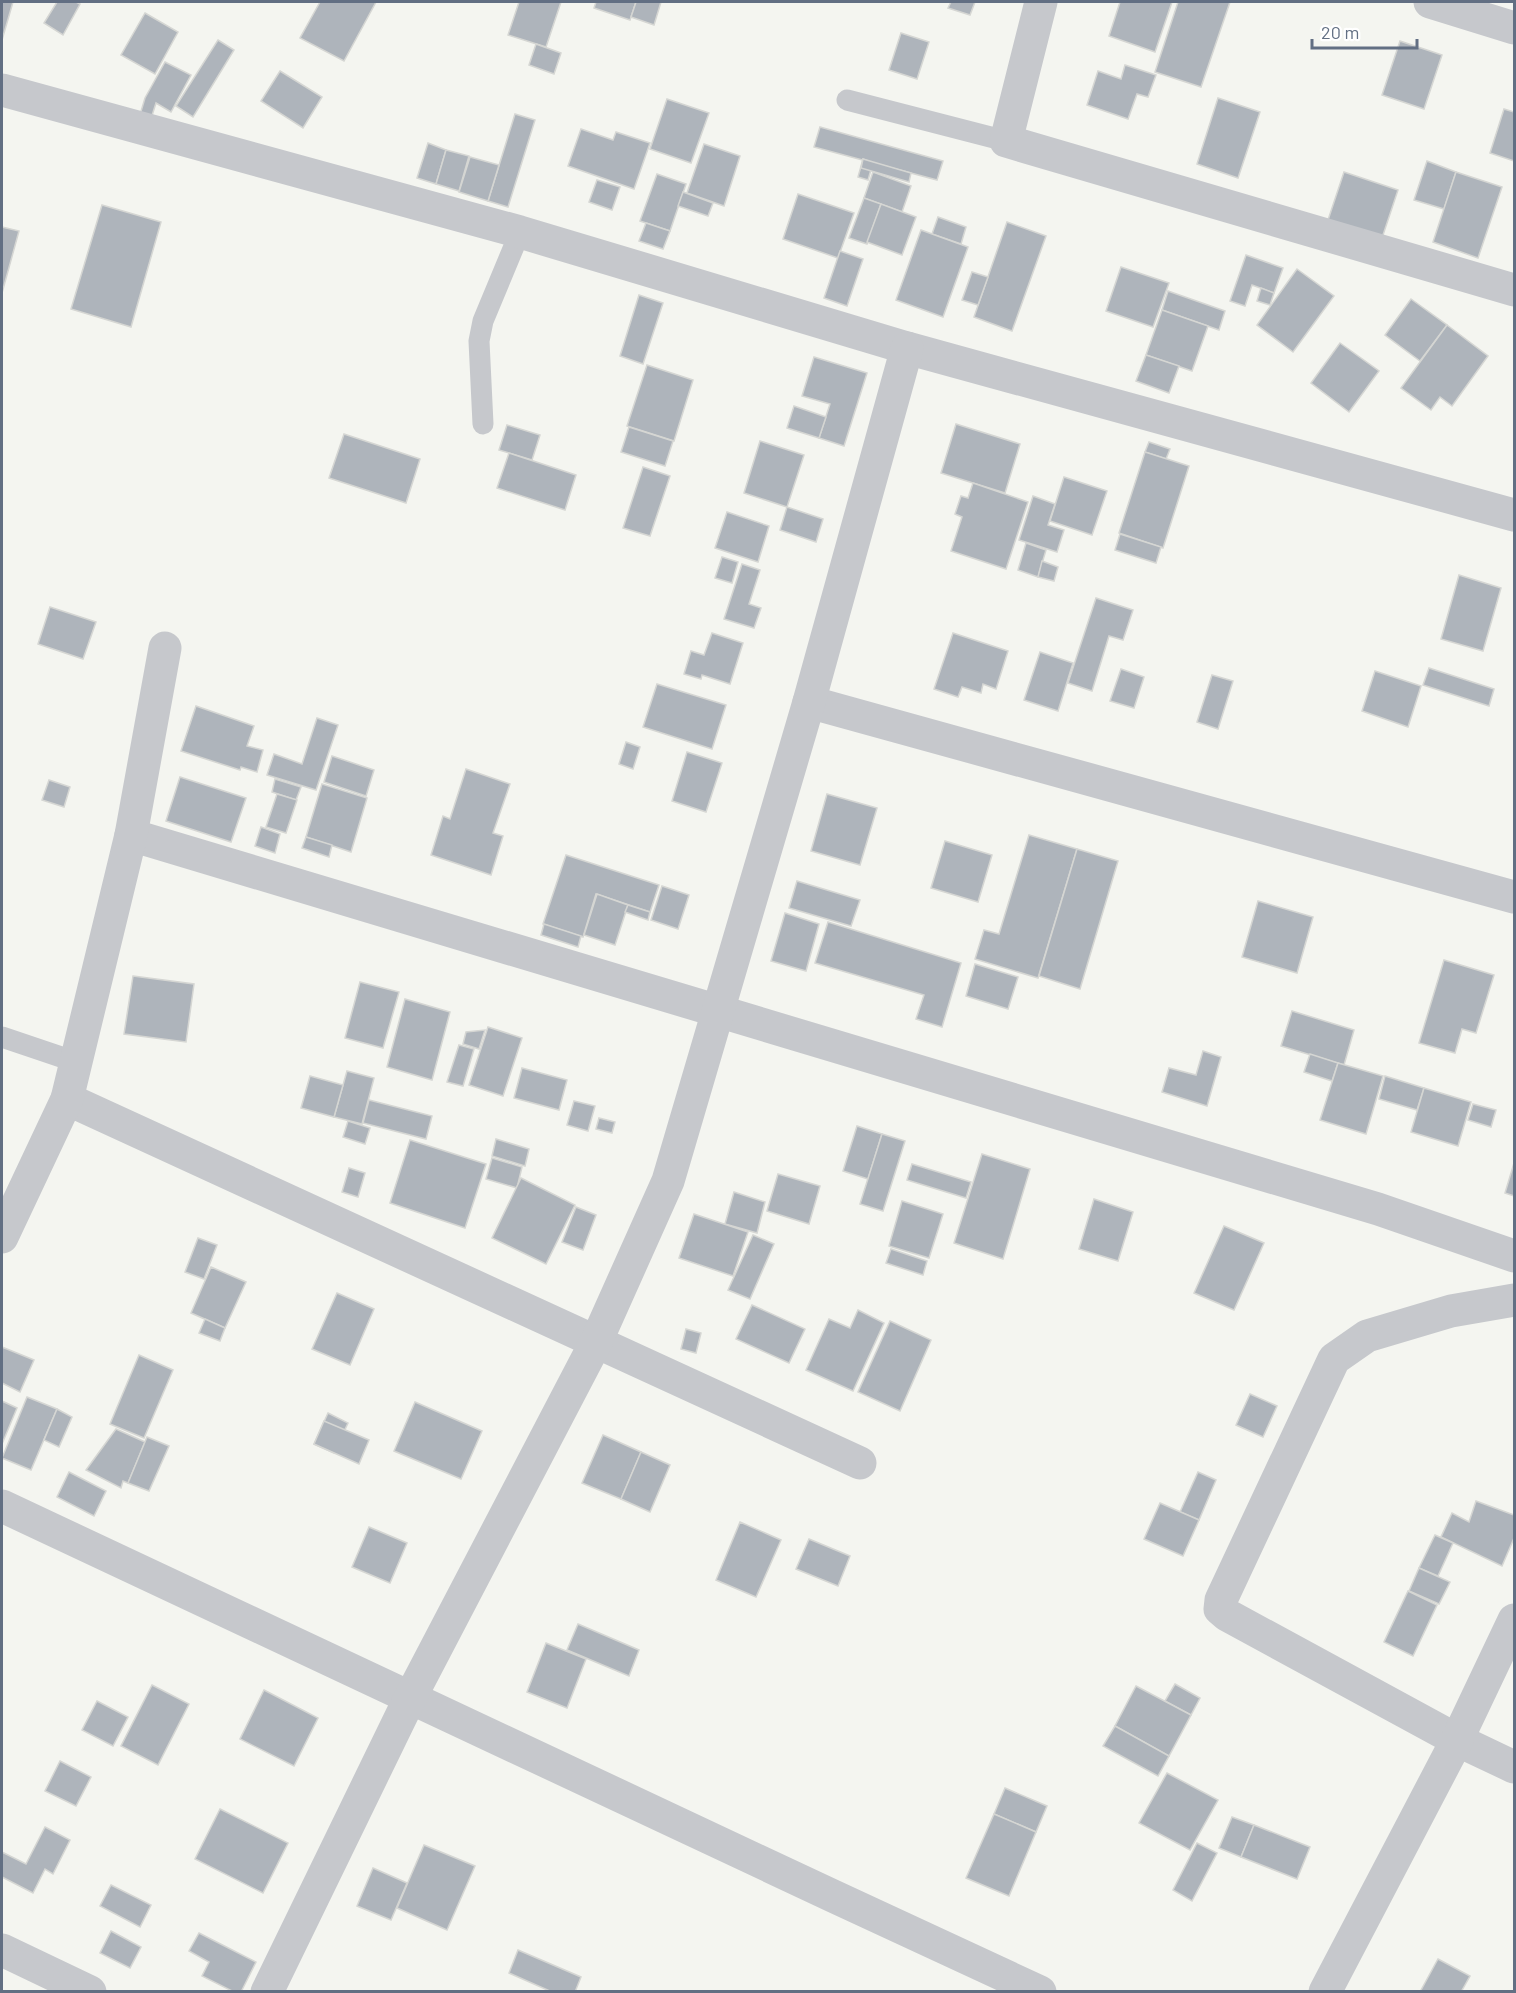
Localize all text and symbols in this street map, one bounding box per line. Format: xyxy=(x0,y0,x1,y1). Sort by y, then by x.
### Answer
scale bar xyxy=(1312,12,1417,50)
text: 20 m xyxy=(1321,21,1359,43)

